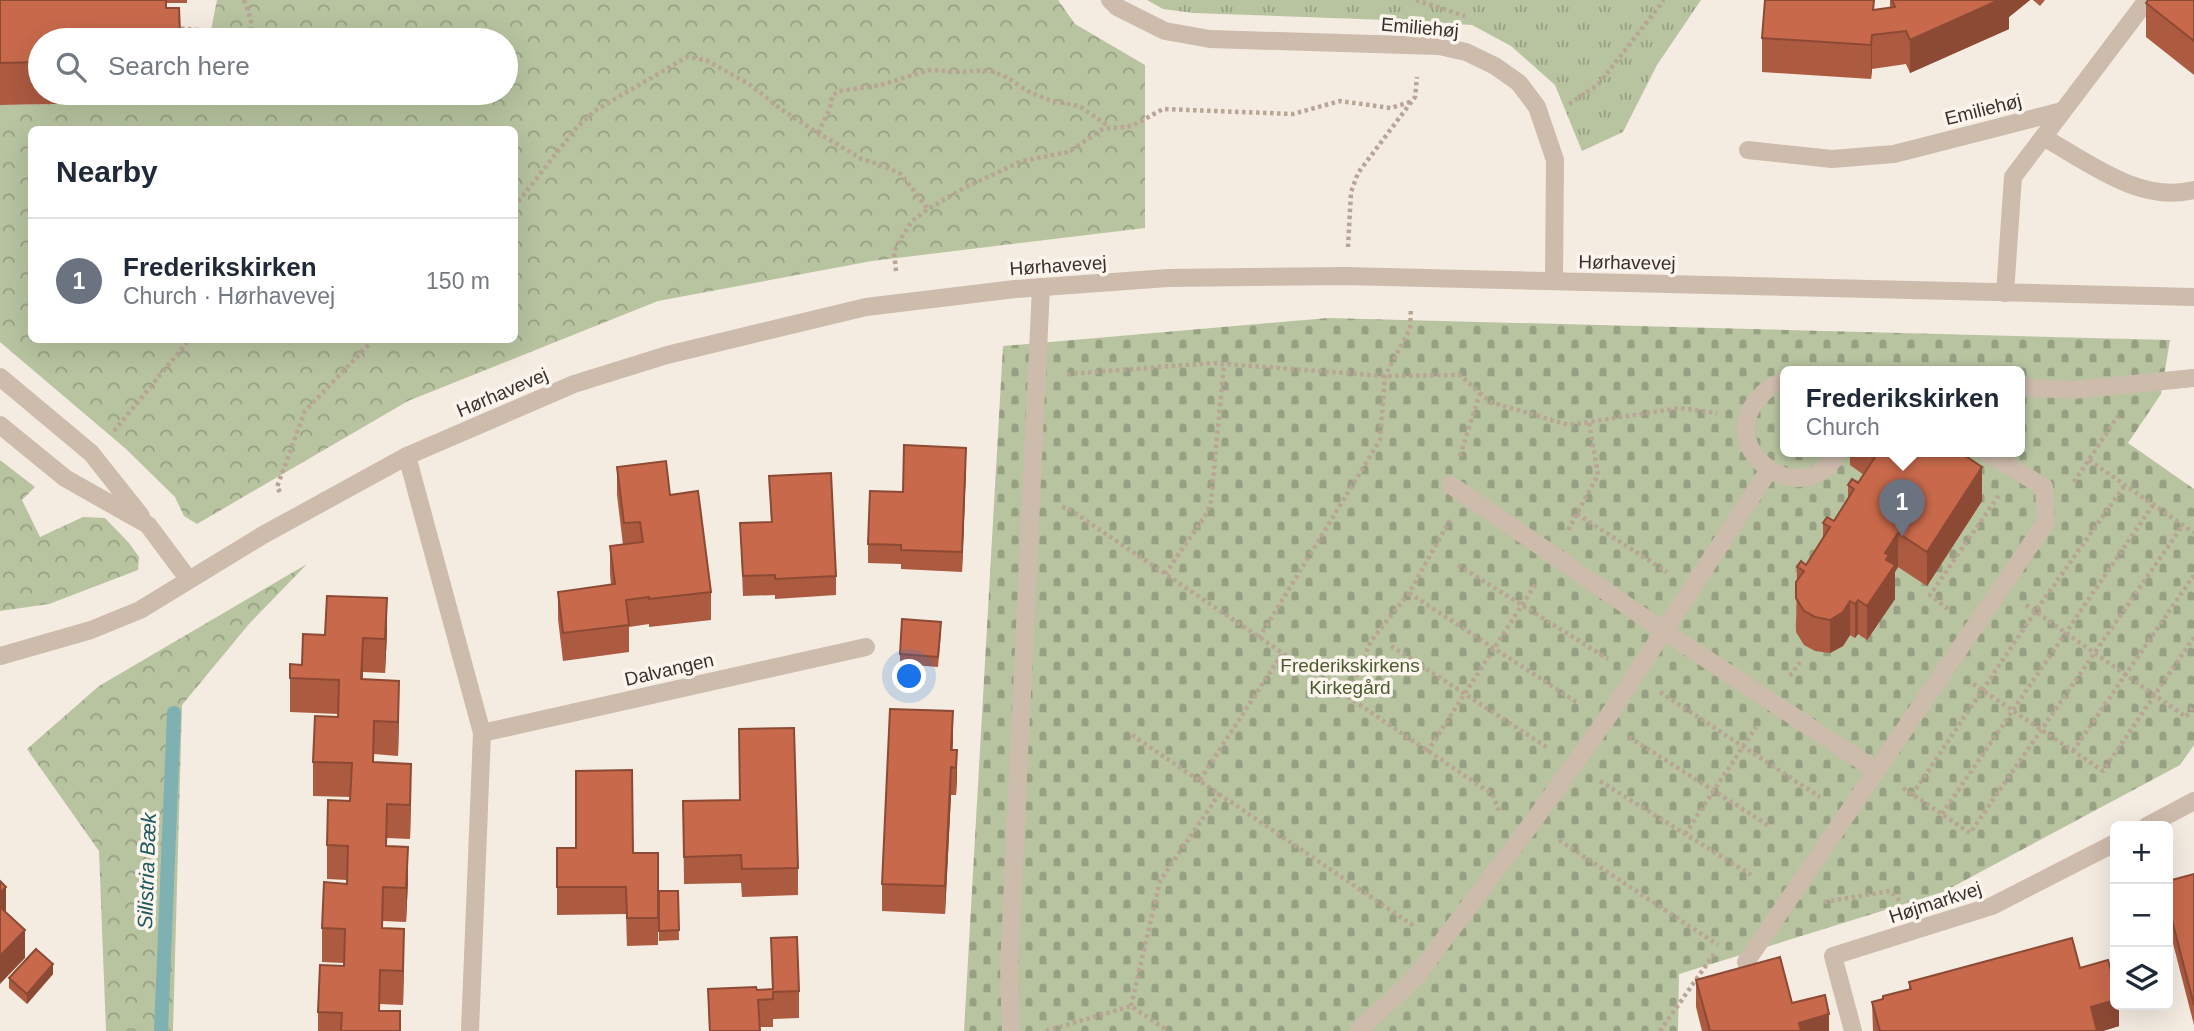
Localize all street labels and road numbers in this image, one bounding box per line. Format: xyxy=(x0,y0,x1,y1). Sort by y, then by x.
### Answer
street label: Emiliehøj xyxy=(1380,14,1460,41)
street label: Emiliehøj xyxy=(1943,90,2024,129)
street label: Hørhavevej xyxy=(1578,251,1676,274)
street label: Hørhavevej xyxy=(1009,252,1107,279)
street label: Hørhavevej xyxy=(453,364,551,421)
street label: Dalvangen xyxy=(622,649,716,690)
street label: Højmarkvej xyxy=(1886,878,1984,927)

